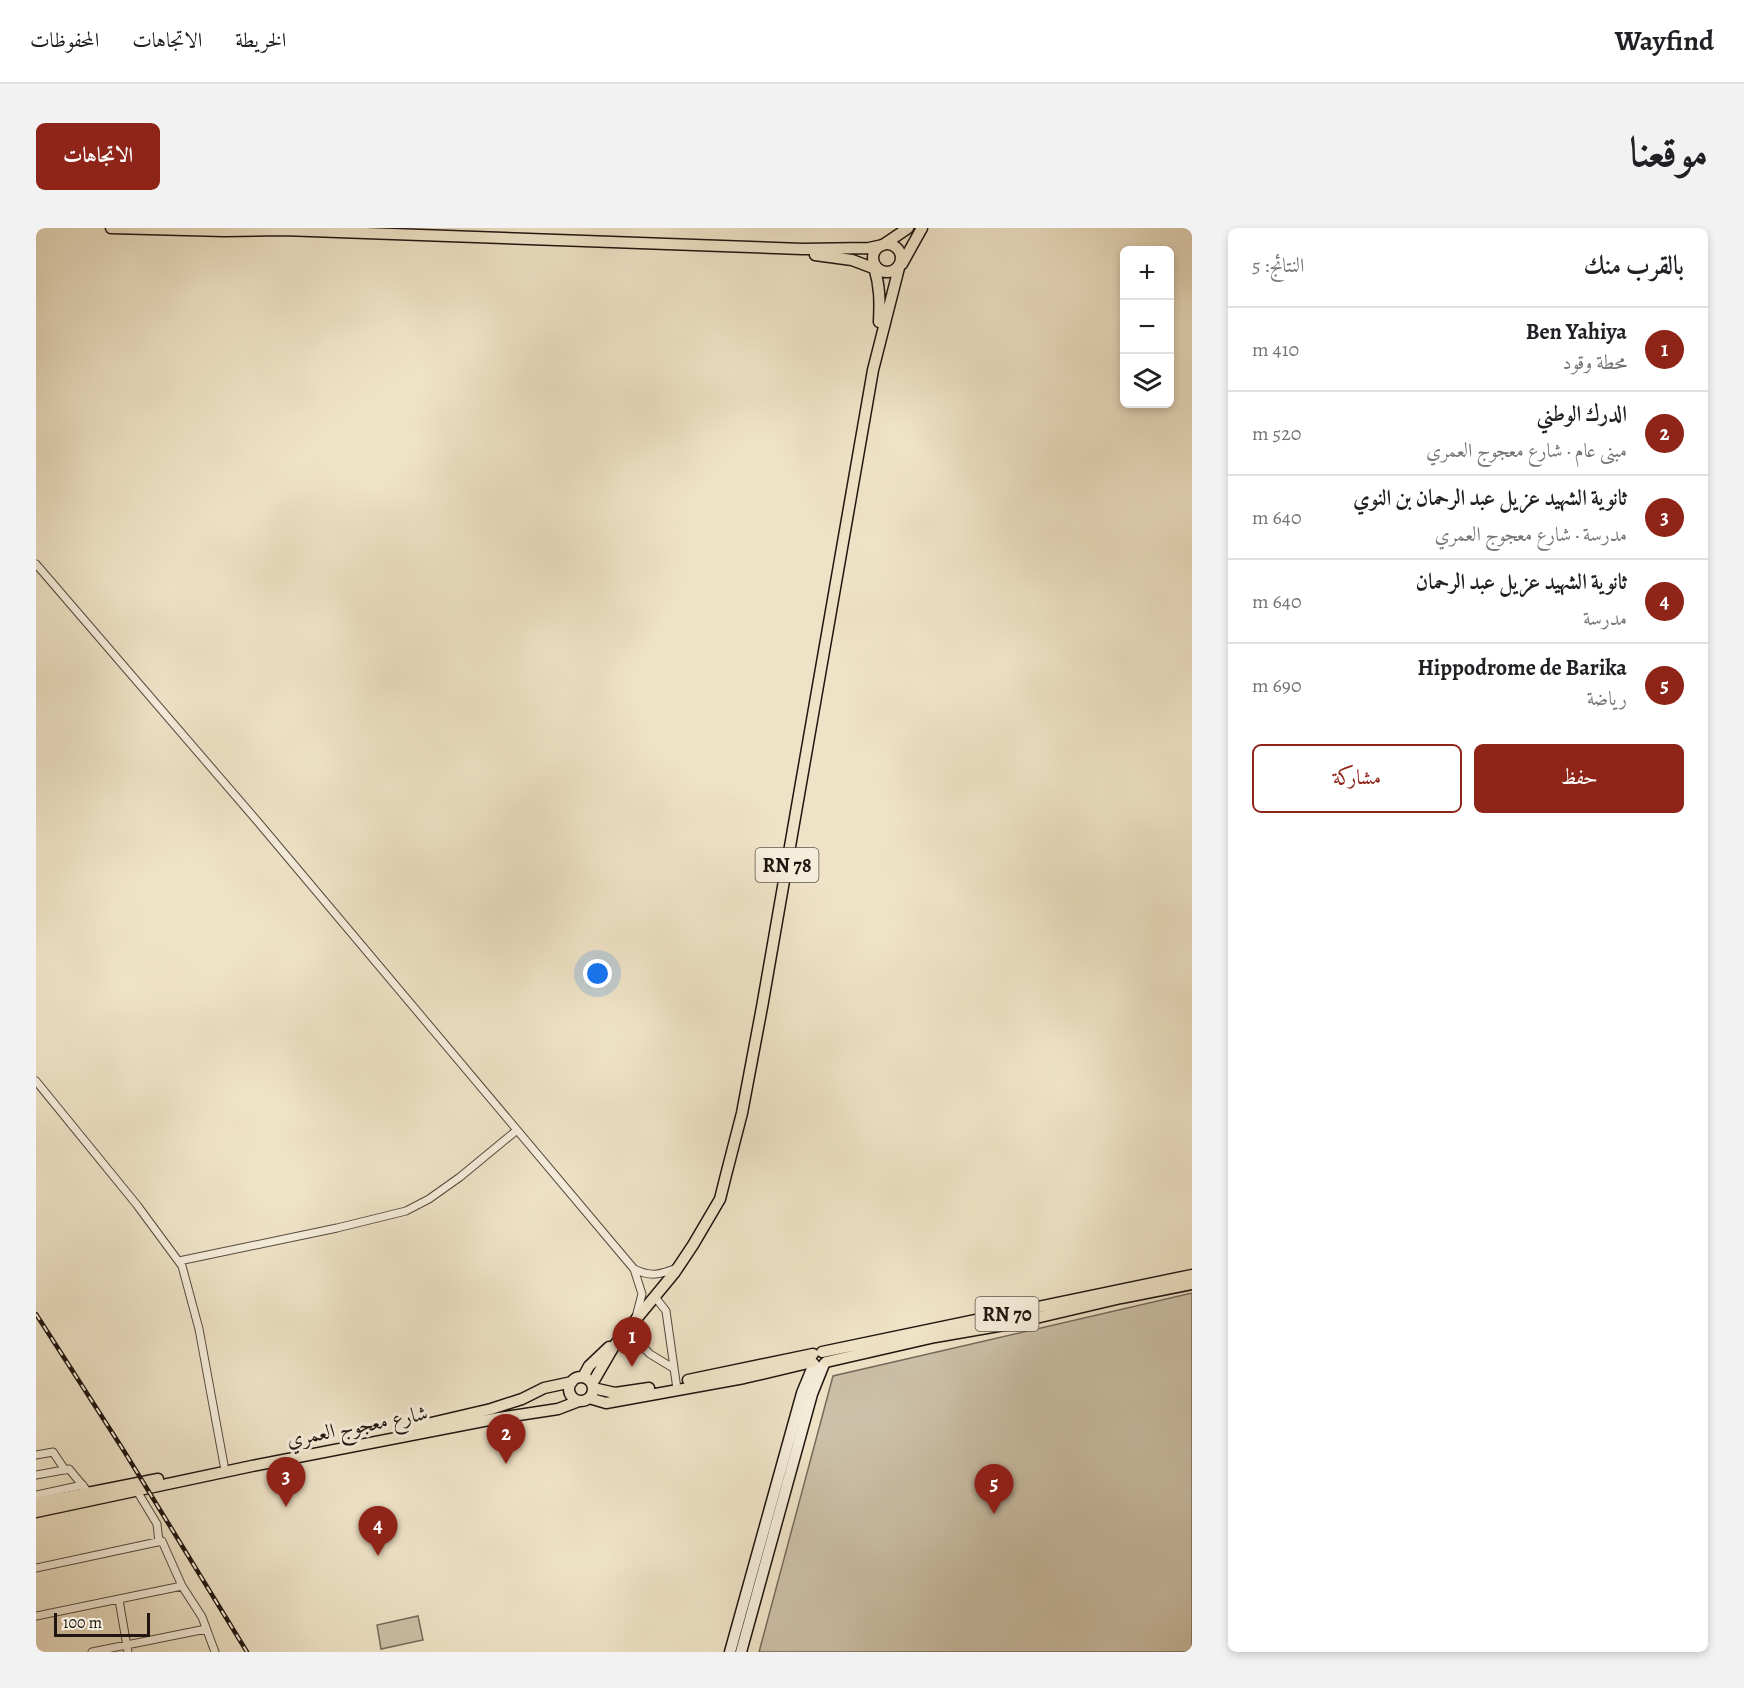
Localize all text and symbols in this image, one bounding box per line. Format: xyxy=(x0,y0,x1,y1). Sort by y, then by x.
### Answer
text: Wayfind xyxy=(1615,22,1714,60)
text: المحفوظات xyxy=(30,26,99,54)
text: الاتجاهات xyxy=(132,26,202,54)
text: الخريطة xyxy=(235,26,286,54)
button: الاتجاهات xyxy=(36,123,160,190)
text: موقعنا xyxy=(1630,123,1708,180)
map controls xyxy=(1120,246,1174,408)
button: + xyxy=(1120,246,1174,300)
text: بالقرب منك xyxy=(1583,248,1684,283)
text: النتائج: 5 xyxy=(1252,252,1304,279)
button: − xyxy=(1120,300,1174,354)
text: Ben Yahiya xyxy=(1526,317,1627,347)
text: 410 m xyxy=(1252,336,1299,363)
text: 1 xyxy=(1661,336,1668,363)
text: محطة وقود xyxy=(1563,349,1627,376)
button: layers xyxy=(1120,354,1174,408)
text: الدرك الوطني xyxy=(1537,399,1627,429)
text: 520 m xyxy=(1252,420,1301,447)
text: 2 xyxy=(1660,420,1669,447)
text: مبنى عام · شارع معجوج العمري xyxy=(1426,437,1627,464)
text: ثانوية الشهيد عزيل عبد الرحمان بن النوي xyxy=(1353,483,1627,513)
text: 640 m xyxy=(1252,504,1302,531)
text: 3 xyxy=(1660,504,1669,531)
text: مدرسة · شارع معجوج العمري xyxy=(1434,521,1627,548)
text: ثانوية الشهيد عزيل عبد الرحمان xyxy=(1416,567,1627,597)
text: 640 m xyxy=(1252,588,1302,615)
text: 4 xyxy=(1660,588,1669,615)
text: مدرسة xyxy=(1583,605,1627,632)
text: Hippodrome de Barika xyxy=(1418,653,1627,683)
text: 690 m xyxy=(1252,672,1302,699)
text: 5 xyxy=(1660,672,1669,699)
text: رياضة xyxy=(1587,685,1627,712)
button: مشاركة xyxy=(1252,744,1462,813)
button: حفظ xyxy=(1474,744,1684,813)
road number: RN 78 xyxy=(756,848,819,882)
your location xyxy=(583,959,612,988)
road number: RN 70 xyxy=(976,1297,1038,1331)
pin: 1 xyxy=(612,1318,652,1367)
street label: شارع معجوج العمري xyxy=(284,1399,431,1458)
pin: 2 xyxy=(486,1414,526,1464)
pin: 3 xyxy=(266,1458,306,1507)
pin: 5 xyxy=(974,1464,1014,1514)
pin: 4 xyxy=(358,1506,398,1556)
scale bar xyxy=(54,1610,150,1638)
text: 100 m xyxy=(63,1612,102,1634)

